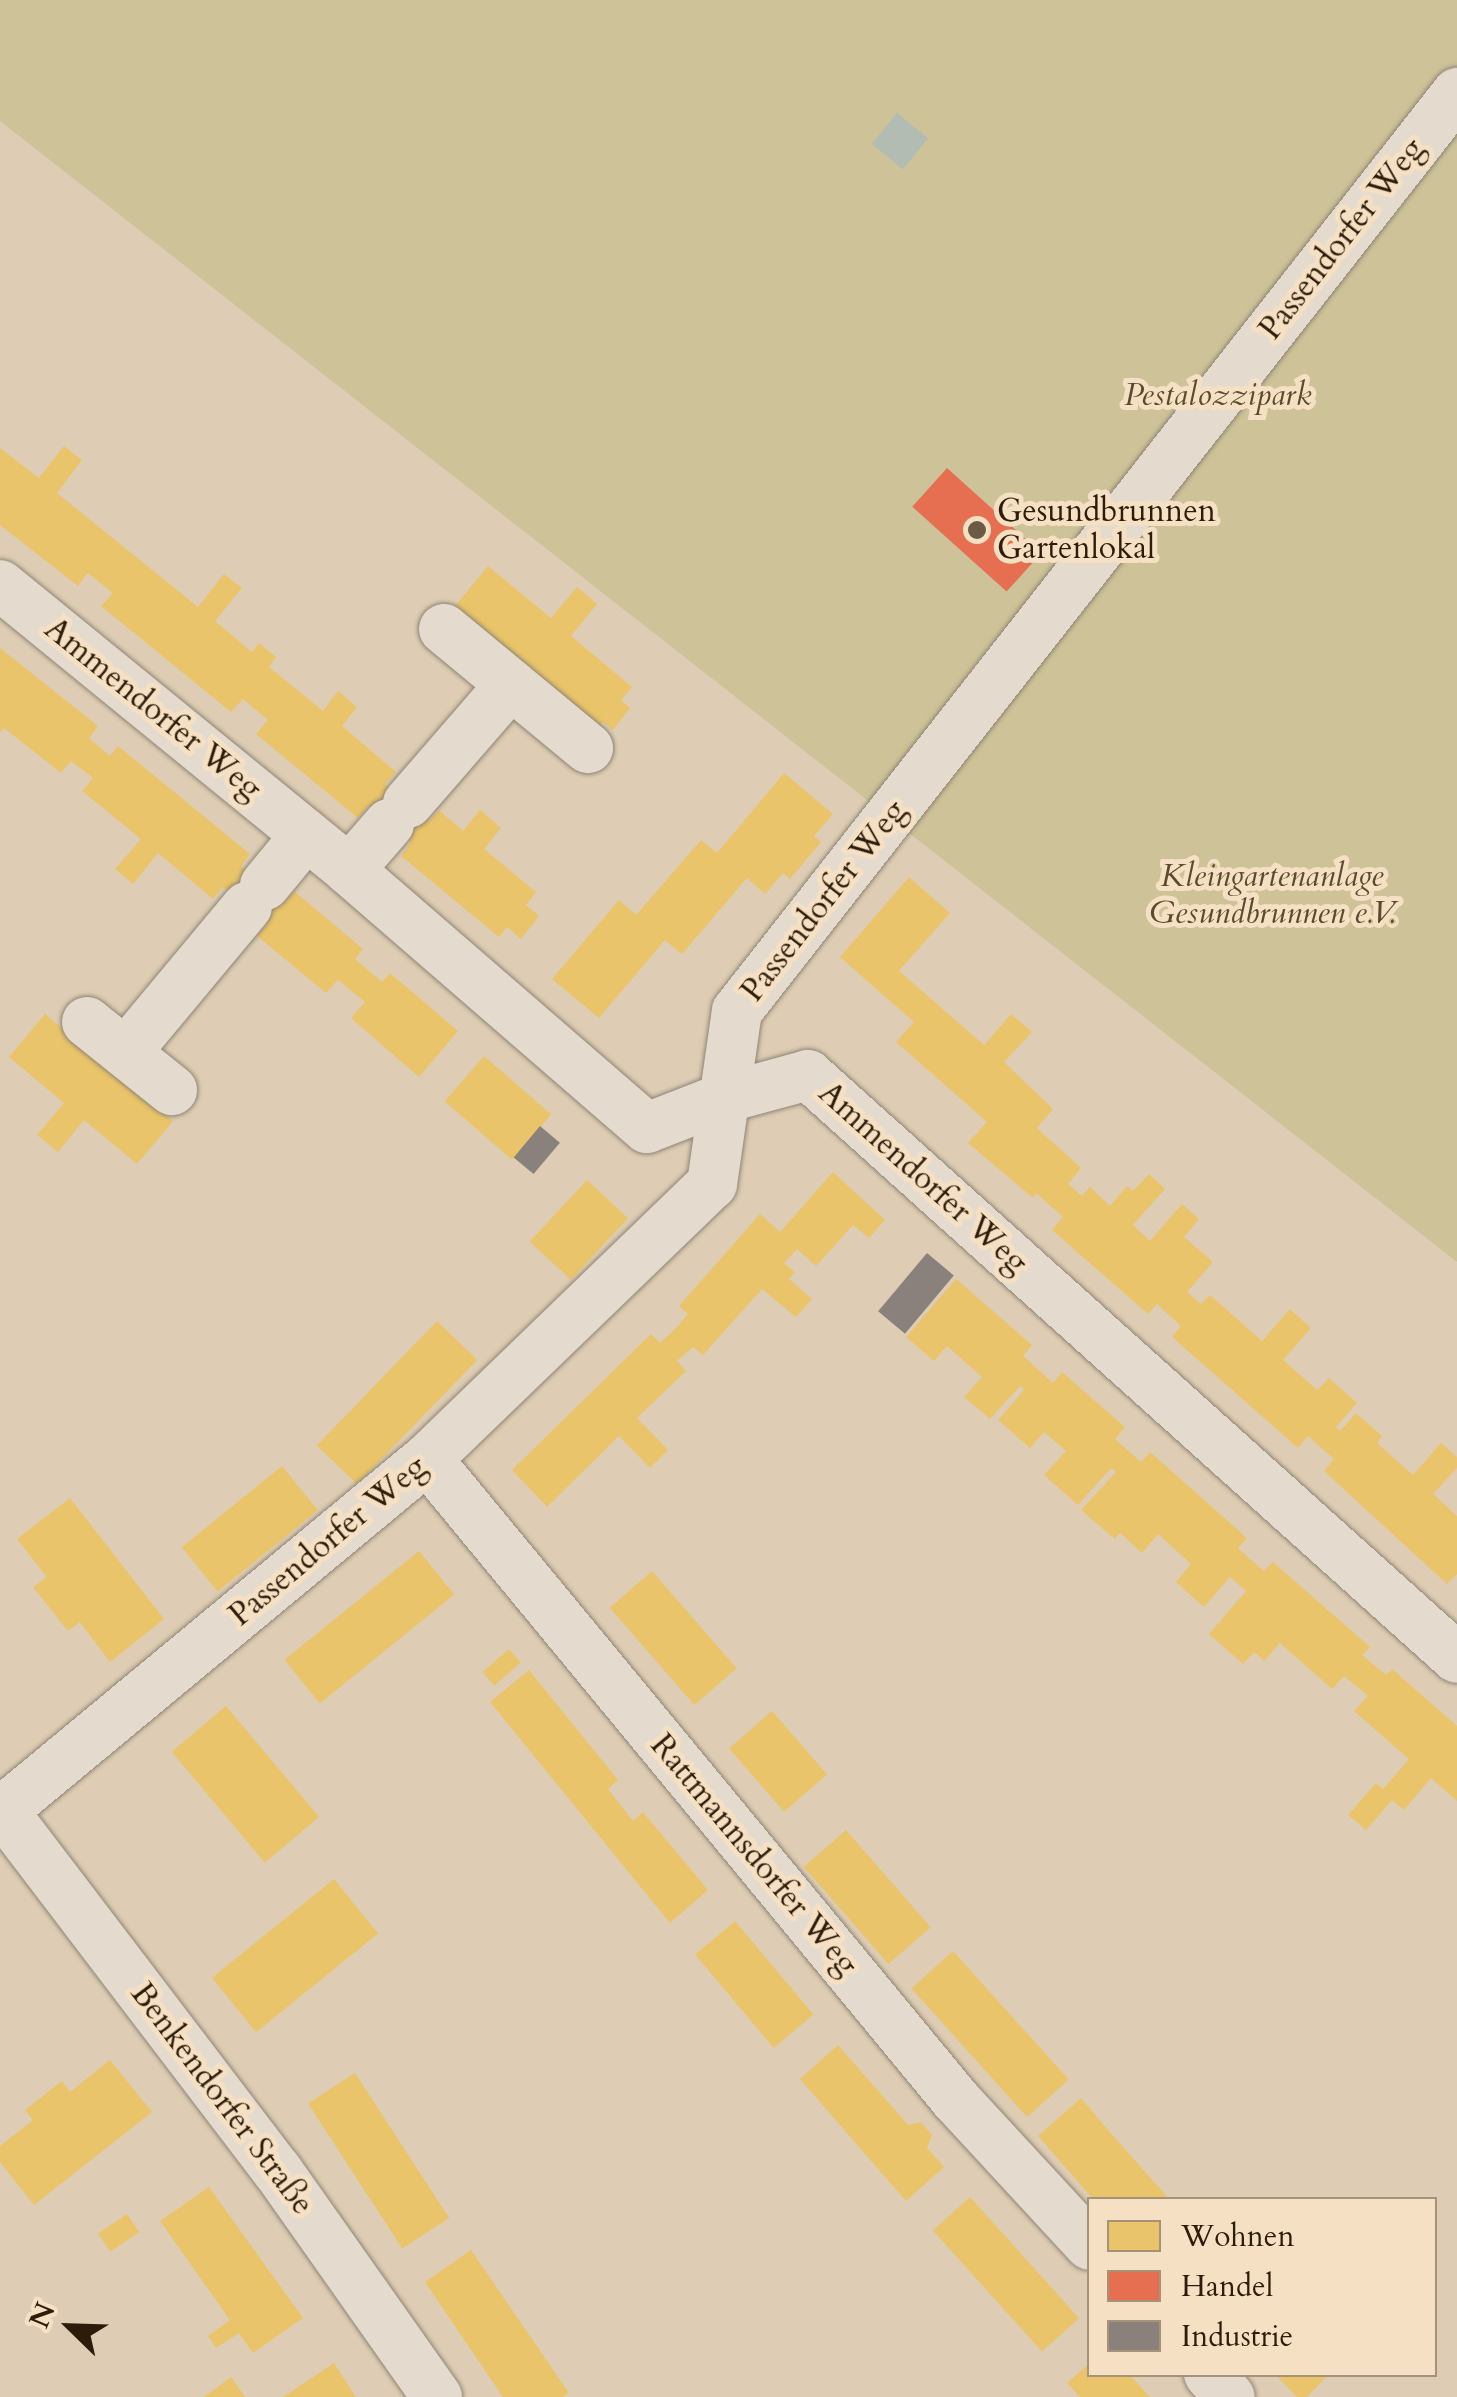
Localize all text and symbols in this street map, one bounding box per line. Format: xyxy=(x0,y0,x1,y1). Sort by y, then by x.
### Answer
street label: Passendorfer Weg xyxy=(1251,131,1433,347)
park label: Pestalozzipark xyxy=(1124,376,1312,414)
place label: Gesundbrunnen Gartenlokal xyxy=(997,493,1216,568)
marker: Gesundbrunnen Gartenlokal xyxy=(966,519,988,541)
street label: Ammendorfer Weg xyxy=(37,610,269,808)
street label: Passendorfer Weg xyxy=(733,793,915,1009)
park label: Kleingartenanlage Gesundbrunnen e.V. xyxy=(1149,858,1395,933)
street label: Ammendorfer Weg xyxy=(811,1074,1035,1282)
street label: Passendorfer Weg xyxy=(222,1447,434,1635)
street label: Rattmannsdorfer Weg xyxy=(642,1727,866,1983)
street label: Benkendorfer Straße xyxy=(122,1976,322,2222)
legend xyxy=(1087,2197,1437,2377)
text: Wohnen xyxy=(1181,2216,1295,2257)
text: Handel xyxy=(1181,2266,1273,2307)
north arrow xyxy=(20,2277,120,2377)
text: N xyxy=(20,2297,65,2334)
text: Industrie xyxy=(1181,2316,1293,2357)

